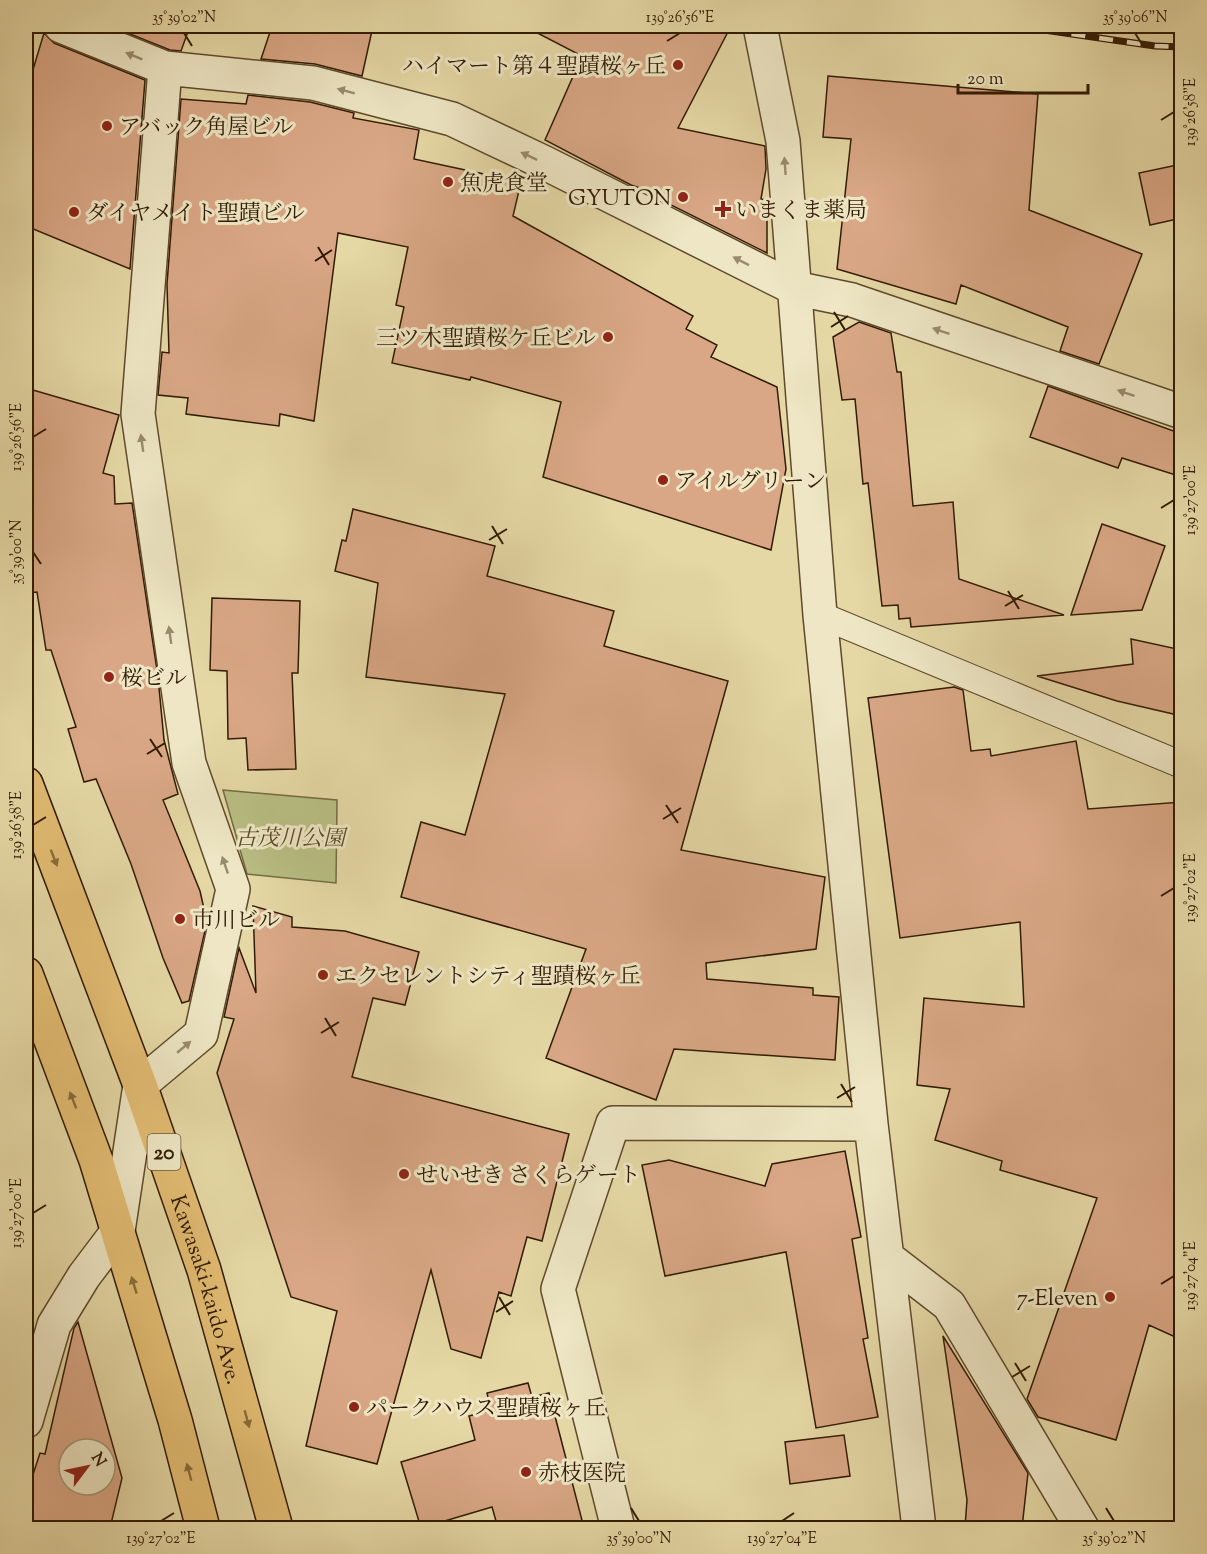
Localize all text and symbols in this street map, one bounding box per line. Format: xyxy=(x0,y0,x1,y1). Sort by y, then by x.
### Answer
text: 35°39'02"N xyxy=(152,8,216,29)
text: 139°26'56"E xyxy=(646,8,714,29)
text: 35°39'06"N xyxy=(1103,8,1167,29)
one-way arrow xyxy=(125,51,143,60)
place label: ハイマート第４聖蹟桜ヶ丘 xyxy=(402,52,666,84)
scale bar xyxy=(958,57,1088,95)
marker: ハイマート第４聖蹟桜ヶ丘 xyxy=(671,58,685,72)
text: 20 m xyxy=(967,67,1004,93)
text: 139°26'58"E xyxy=(1181,78,1202,146)
one-way arrow xyxy=(337,86,355,96)
place label: アバック角屋ビル xyxy=(119,113,293,145)
marker: アバック角屋ビル xyxy=(100,119,114,133)
one-way arrow xyxy=(521,151,538,160)
one-way arrow xyxy=(780,157,789,176)
place label: 魚虎食堂 xyxy=(460,169,548,201)
marker: 魚虎食堂 xyxy=(441,175,455,189)
place label: GYUTON xyxy=(568,184,671,216)
marker: GYUTON xyxy=(676,190,690,204)
place label: いまくま薬局 xyxy=(735,196,867,228)
place label: ダイヤメイト聖蹟ビル xyxy=(86,199,305,231)
marker: いまくま薬局 xyxy=(716,202,730,216)
marker: ダイヤメイト聖蹟ビル xyxy=(67,205,81,219)
one-way arrow xyxy=(733,257,750,266)
place label: 三ツ木聖蹟桜ケ丘ビル xyxy=(376,324,596,356)
one-way arrow xyxy=(932,325,950,335)
marker: 三ツ木聖蹟桜ケ丘ビル xyxy=(601,330,615,344)
one-way arrow xyxy=(1117,388,1135,397)
text: 139°26'56"E xyxy=(7,403,28,471)
one-way arrow xyxy=(137,433,146,452)
text: 139°27'00"E xyxy=(1181,465,1202,535)
place label: アイルグリーン xyxy=(675,467,826,499)
marker: アイルグリーン xyxy=(656,473,670,487)
text: 35°39'00"N xyxy=(7,520,28,584)
one-way arrow xyxy=(166,626,175,645)
place label: 桜ビル xyxy=(121,664,187,696)
marker: 桜ビル xyxy=(102,670,116,684)
text: 139°26'58"E xyxy=(7,791,28,859)
park label: 古茂川公園 xyxy=(235,824,348,856)
one-way arrow xyxy=(49,849,59,867)
text: 139°27'02"E xyxy=(1181,853,1202,923)
one-way arrow xyxy=(220,856,230,874)
place label: 市川ビル xyxy=(192,906,280,938)
marker: 市川ビル xyxy=(173,912,187,926)
place label: エクセレントシティ聖蹟桜ヶ丘 xyxy=(335,962,641,994)
marker: エクセレントシティ聖蹟桜ヶ丘 xyxy=(316,968,330,982)
one-way arrow xyxy=(176,1041,191,1054)
one-way arrow xyxy=(68,1090,78,1108)
road number: 20 xyxy=(148,1134,180,1170)
place label: せいせき さくらゲート xyxy=(416,1161,641,1193)
marker: せいせき さくらゲート xyxy=(397,1167,411,1181)
text: 139°27'00"E xyxy=(7,1178,28,1248)
street label: Kawasaki-kaido Ave. xyxy=(160,1191,248,1389)
text: 139°27'04"E xyxy=(1181,1241,1202,1311)
one-way arrow xyxy=(129,1276,138,1294)
place label: 7-Eleven xyxy=(1017,1284,1098,1316)
marker: 7-Eleven xyxy=(1103,1290,1117,1304)
place label: パークハウス聖蹟桜ヶ丘 xyxy=(366,1394,606,1426)
marker: パークハウス聖蹟桜ヶ丘 xyxy=(347,1400,361,1414)
one-way arrow xyxy=(243,1411,252,1429)
north arrow xyxy=(57,1437,117,1497)
text: N xyxy=(84,1449,111,1472)
place label: 赤枝医院 xyxy=(538,1459,626,1491)
one-way arrow xyxy=(183,1463,193,1481)
marker: 赤枝医院 xyxy=(519,1465,533,1479)
text: 139°27'02"E xyxy=(126,1529,196,1550)
text: 35°39'00"N xyxy=(607,1529,671,1550)
text: 139°27'04"E xyxy=(747,1529,817,1550)
text: 35°39'02"N xyxy=(1082,1529,1146,1550)

